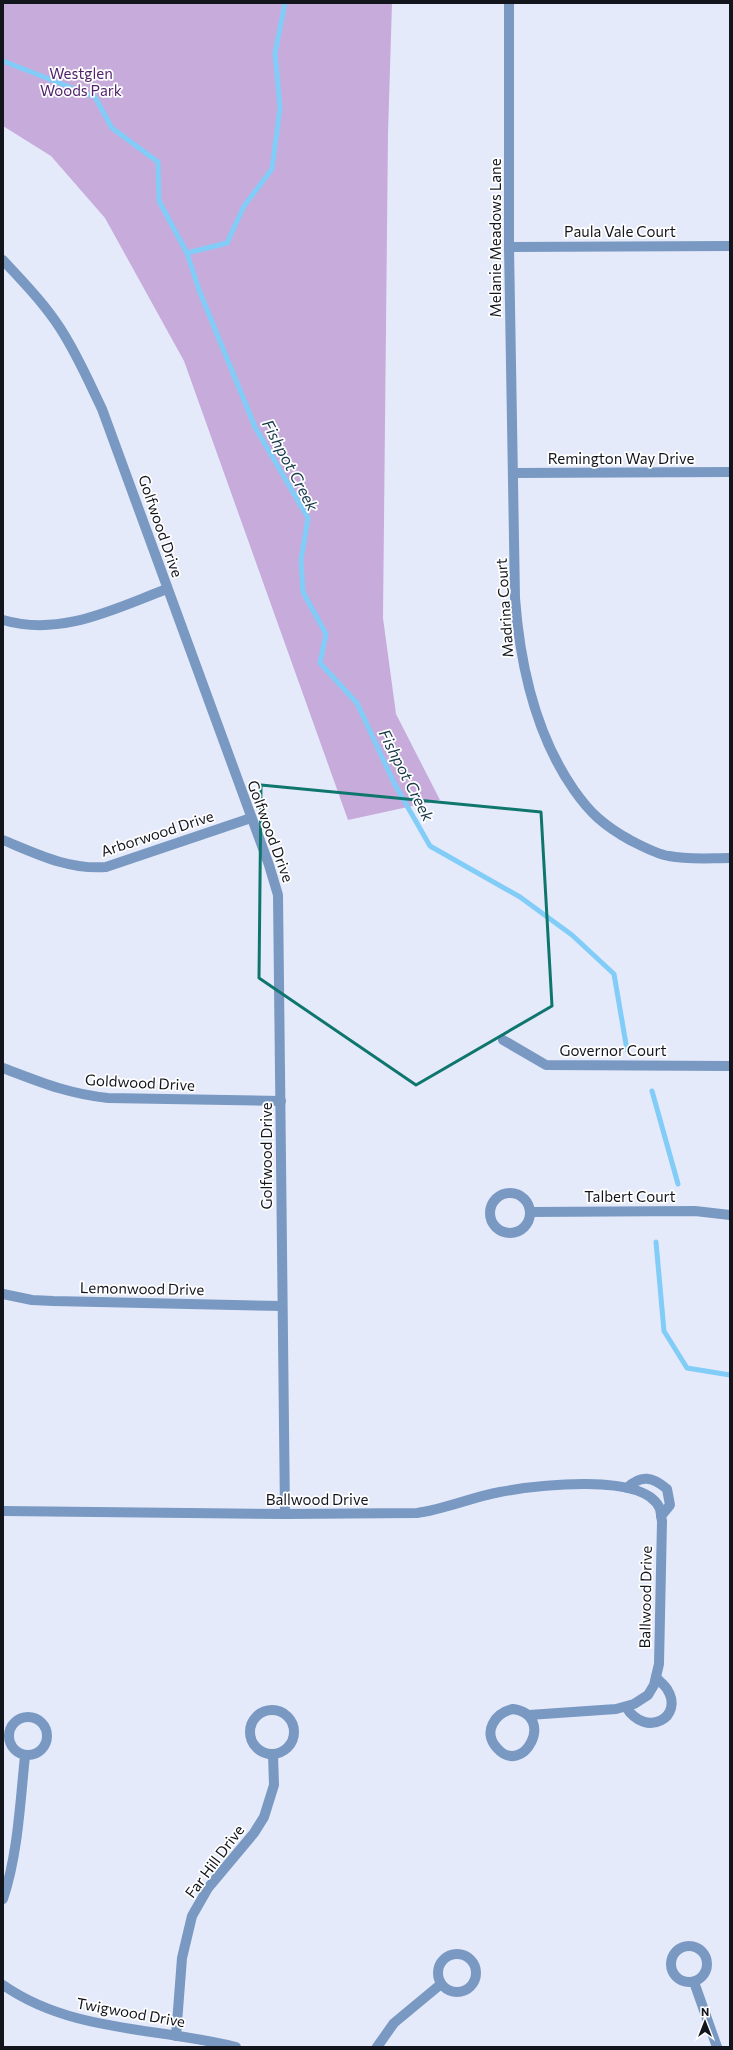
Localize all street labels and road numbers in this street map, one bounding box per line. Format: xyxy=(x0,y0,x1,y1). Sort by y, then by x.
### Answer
street label: Melanie Meadows Lane xyxy=(486,158,504,318)
street label: Paula Vale Court xyxy=(564,222,676,240)
street label: Remington Way Drive xyxy=(548,449,694,467)
street label: Golfwood Drive xyxy=(135,472,187,580)
street label: Madrina Court xyxy=(492,558,516,658)
street label: Golfwood Drive xyxy=(244,778,298,884)
street label: Arborwood Drive xyxy=(98,806,216,860)
street label: Governor Court xyxy=(559,1041,667,1059)
street label: Goldwood Drive xyxy=(85,1070,195,1094)
street label: Golfwood Drive xyxy=(257,1102,275,1210)
street label: Talbert Court xyxy=(584,1187,676,1205)
street label: Lemonwood Drive xyxy=(80,1278,204,1298)
street label: Ballwood Drive xyxy=(266,1490,368,1508)
street label: Ballwood Drive xyxy=(635,1545,655,1648)
street label: Far Hill Drive xyxy=(181,1821,247,1901)
street label: Twigwood Drive xyxy=(75,1994,187,2030)

